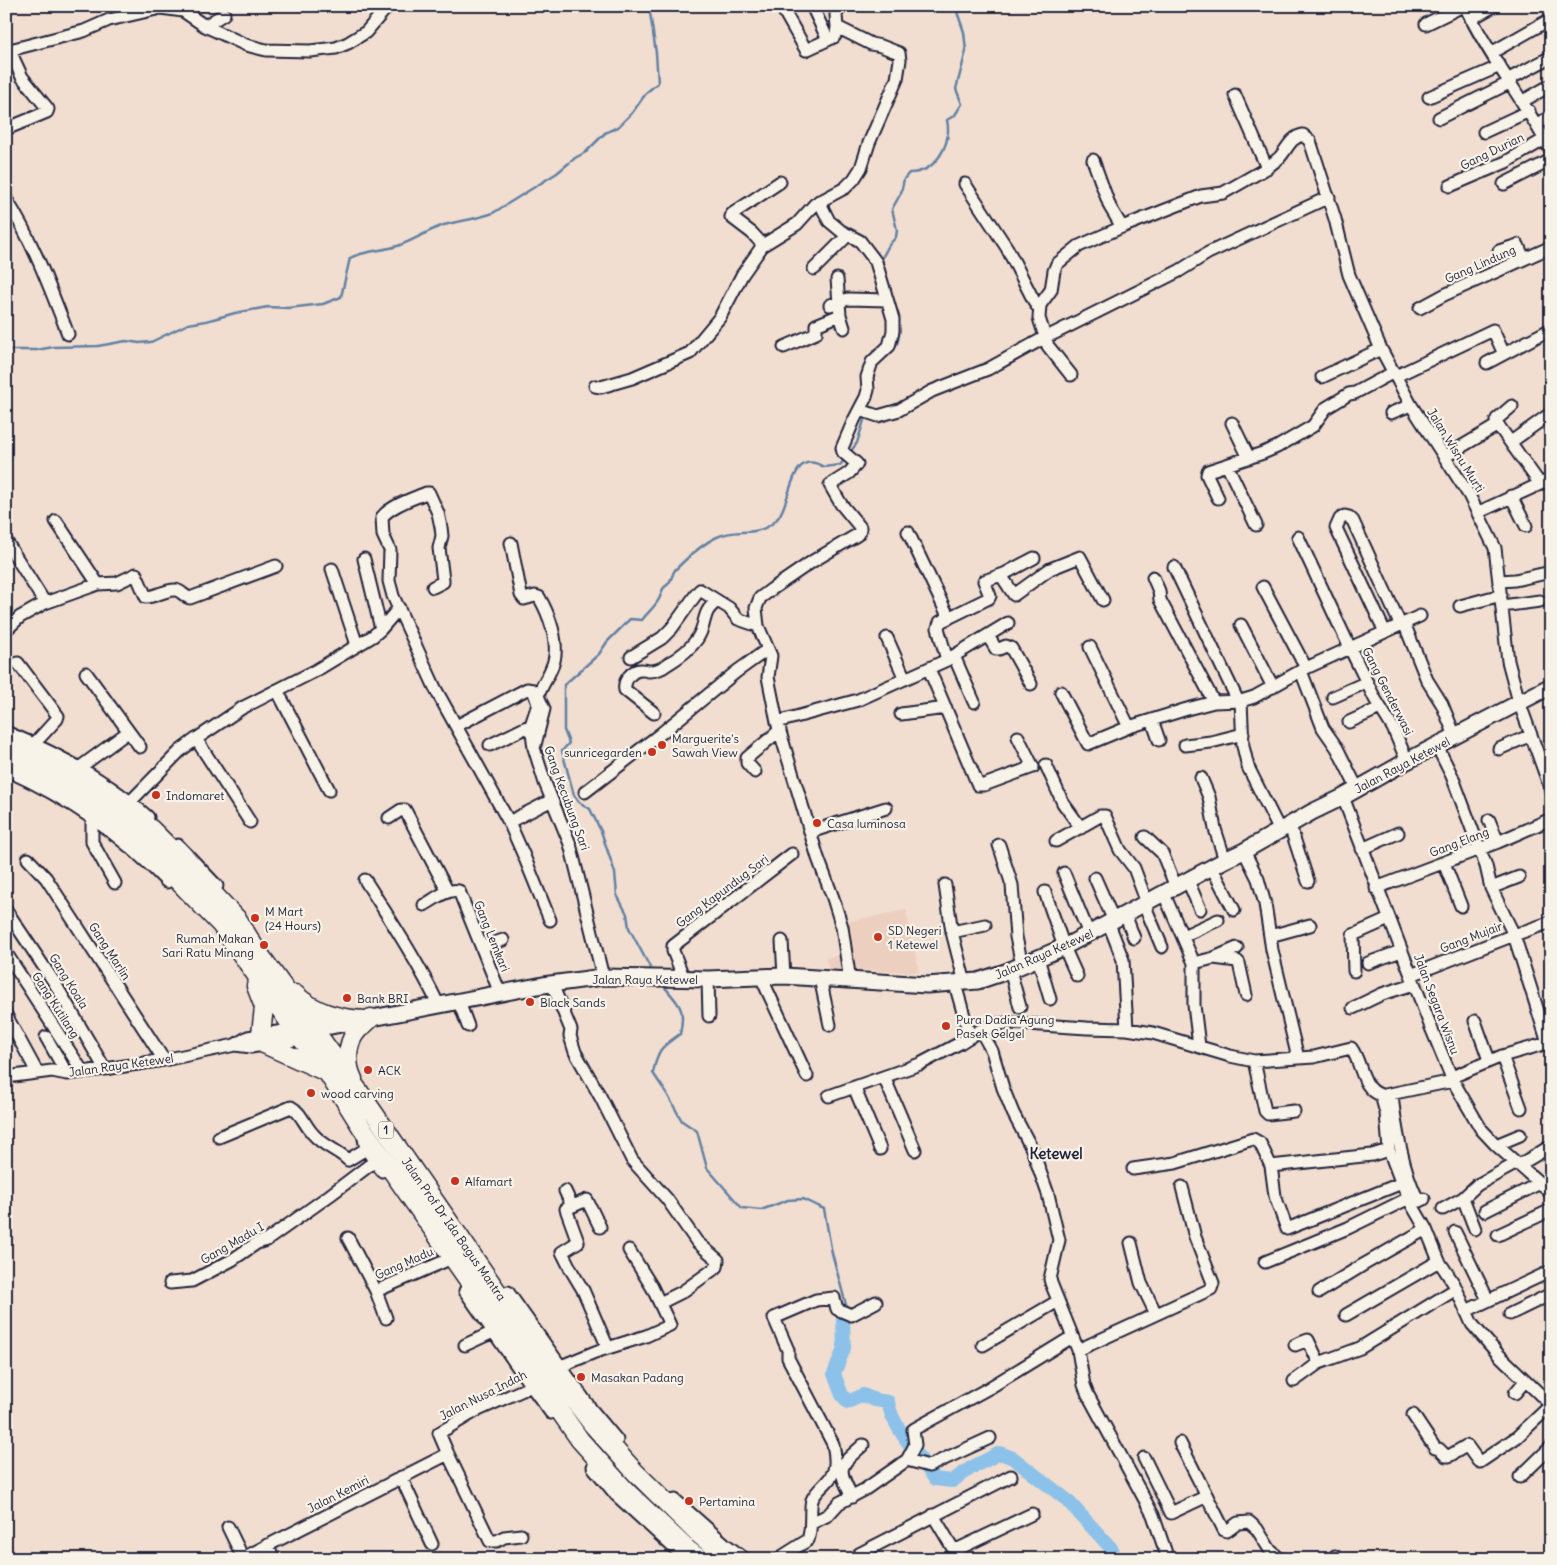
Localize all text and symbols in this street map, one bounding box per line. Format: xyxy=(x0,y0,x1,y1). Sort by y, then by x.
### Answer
street label: Gang Durian xyxy=(1458,129,1526,173)
street label: Gang Lindung xyxy=(1442,242,1518,286)
street label: Jalan Wisnu Murti xyxy=(1424,405,1488,495)
street label: Gang Genderwasi xyxy=(1359,644,1417,738)
place label: Marguerite's Sawah View xyxy=(672,731,739,760)
street label: Jalan Raya Ketewel xyxy=(1352,734,1452,796)
marker: Marguerite's Sawah View xyxy=(656,739,668,751)
street label: Gang Kecubung Sari xyxy=(541,744,593,852)
place label: sunricegarden xyxy=(564,745,642,760)
marker: sunricegarden xyxy=(646,746,658,758)
place label: Indomaret xyxy=(166,788,224,803)
marker: Indomaret xyxy=(150,789,162,801)
place label: Casa luminosa xyxy=(827,816,906,831)
marker: Casa luminosa xyxy=(811,817,823,829)
street label: Gang Elang xyxy=(1427,824,1491,860)
street label: Gang Kapundug Sari xyxy=(673,851,771,931)
street label: Gang Lemkari xyxy=(471,898,513,974)
place label: M Mart (24 Hours) xyxy=(265,904,321,933)
marker: M Mart (24 Hours) xyxy=(249,912,261,924)
street label: Gang Mujair xyxy=(1438,918,1504,956)
street label: Gang Marlin xyxy=(86,919,134,983)
place label: SD Negeri 1 Ketewel xyxy=(888,923,941,952)
street label: Jalan Raya Ketewel xyxy=(993,926,1095,982)
place label: Rumah Makan Sari Ratu Minang xyxy=(162,931,254,960)
marker: SD Negeri 1 Ketewel xyxy=(872,931,884,943)
marker: Rumah Makan Sari Ratu Minang xyxy=(258,939,270,951)
street label: Gang Koala xyxy=(46,951,92,1012)
street label: Jalan Segara Wisnu xyxy=(1411,952,1463,1056)
street label: Gang Kutilang xyxy=(29,969,83,1041)
street label: Jalan Raya Ketewel xyxy=(592,972,698,987)
place label: Bank BRI xyxy=(357,991,408,1006)
marker: Bank BRI xyxy=(341,992,353,1004)
place label: Black Sands xyxy=(540,995,605,1010)
marker: Black Sands xyxy=(524,996,536,1008)
place label: Pura Dadia Agung Pasek Gelgel xyxy=(956,1012,1055,1041)
marker: Pura Dadia Agung Pasek Gelgel xyxy=(940,1020,952,1032)
street label: Jalan Raya Ketewel xyxy=(68,1050,174,1080)
place label: ACK xyxy=(378,1063,402,1078)
marker: ACK xyxy=(362,1064,374,1076)
place label: wood carving xyxy=(321,1086,394,1101)
marker: wood carving xyxy=(305,1087,317,1099)
road number: 1 xyxy=(378,1122,394,1138)
district label: Ketewel xyxy=(1029,1144,1083,1163)
street label: Jalan Prof Dr Ida Bagus Mantra xyxy=(399,1154,509,1304)
place label: Alfamart xyxy=(465,1174,512,1189)
marker: Alfamart xyxy=(449,1175,461,1187)
street label: Gang Madu I xyxy=(198,1219,266,1267)
street label: Gang Madu xyxy=(372,1243,436,1283)
street label: Jalan Nusa Indah xyxy=(437,1367,529,1423)
place label: Masakan Padang xyxy=(591,1370,684,1385)
marker: Masakan Padang xyxy=(575,1371,587,1383)
street label: Jalan Kemiri xyxy=(305,1472,371,1516)
place label: Pertamina xyxy=(699,1494,755,1509)
marker: Pertamina xyxy=(683,1495,695,1507)

